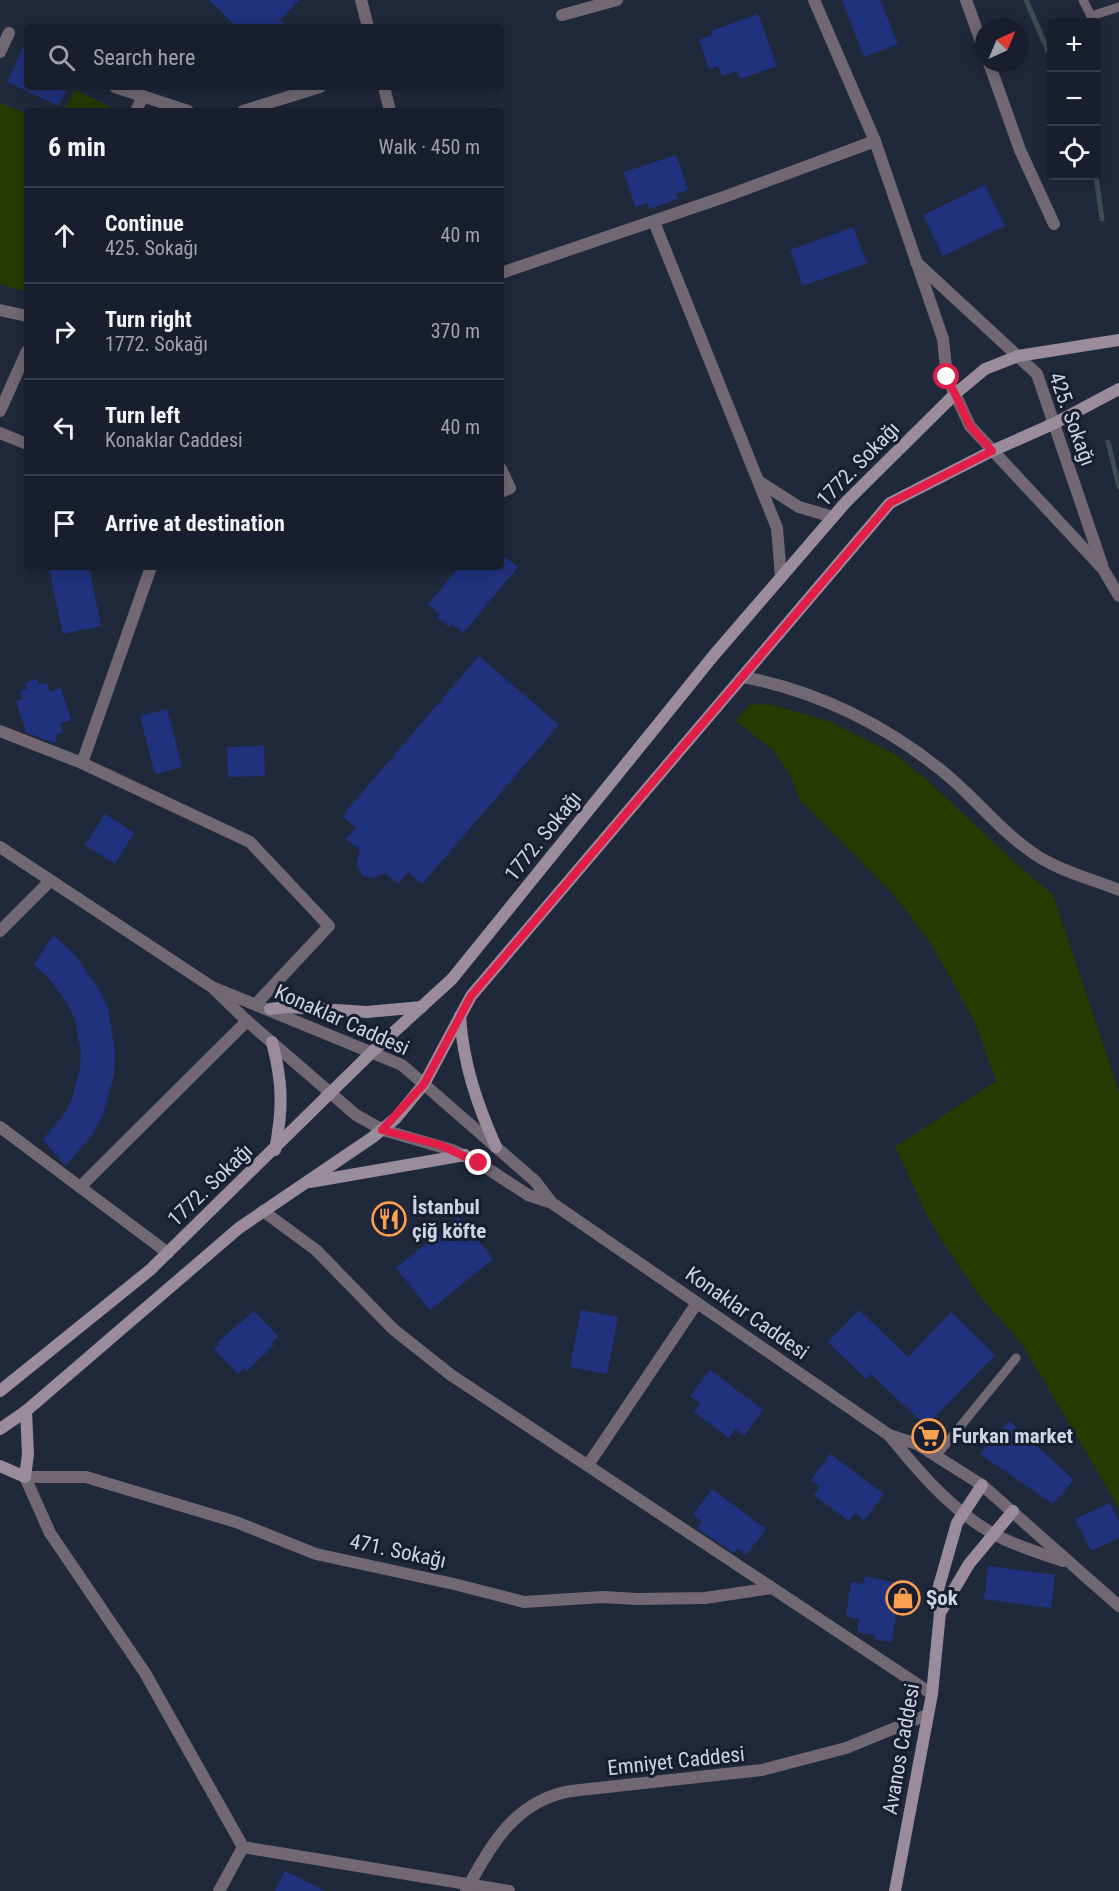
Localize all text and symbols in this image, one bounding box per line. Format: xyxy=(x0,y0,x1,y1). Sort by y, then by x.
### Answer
north arrow xyxy=(975,18,1029,72)
map controls xyxy=(1047,18,1101,180)
button: + xyxy=(1047,18,1101,72)
search box xyxy=(24,24,504,90)
icon: search xyxy=(45,41,78,74)
text: Search here xyxy=(93,45,195,70)
button: − xyxy=(1047,72,1101,126)
button: locate xyxy=(1047,126,1101,180)
text: 6 min xyxy=(48,132,106,162)
text: Walk · 450 m xyxy=(379,135,480,159)
text: Continue xyxy=(105,211,184,236)
icon: ahead xyxy=(48,219,81,252)
text: 40 m xyxy=(441,223,480,247)
text: 425. Sokağı xyxy=(105,236,198,260)
text: Turn right xyxy=(105,307,192,332)
icon: right xyxy=(48,315,81,348)
text: 370 m xyxy=(431,319,480,343)
text: 1772. Sokağı xyxy=(105,332,208,356)
route start xyxy=(933,363,959,389)
street label: 425. Sokağı xyxy=(1044,369,1100,469)
text: Turn left xyxy=(105,403,180,428)
icon: left xyxy=(48,411,81,444)
text: 40 m xyxy=(441,415,480,439)
street label: 1772. Sokağı xyxy=(812,417,904,511)
text: Konaklar Caddesi xyxy=(105,428,243,452)
icon: arrive xyxy=(48,507,81,540)
text: Arrive at destination xyxy=(105,511,285,536)
street label: 1772. Sokağı xyxy=(500,786,586,886)
street label: Konaklar Caddesi xyxy=(271,980,413,1060)
street label: 1772. Sokağı xyxy=(163,1139,257,1231)
route end xyxy=(465,1149,491,1175)
place label: İstanbul çiğ köfte xyxy=(412,1195,486,1243)
restaurant icon: İstanbul çiğ köfte xyxy=(371,1201,407,1237)
street label: Konaklar Caddesi xyxy=(681,1262,813,1364)
supermarket icon: Furkan market xyxy=(911,1418,947,1454)
place label: Furkan market xyxy=(952,1424,1073,1448)
street label: 471. Sokağı xyxy=(348,1529,448,1573)
shop icon: Şok xyxy=(885,1580,921,1616)
place label: Şok xyxy=(926,1586,959,1610)
street label: Avanos Caddesi xyxy=(878,1682,924,1816)
street label: Emniyet Caddesi xyxy=(606,1742,746,1780)

